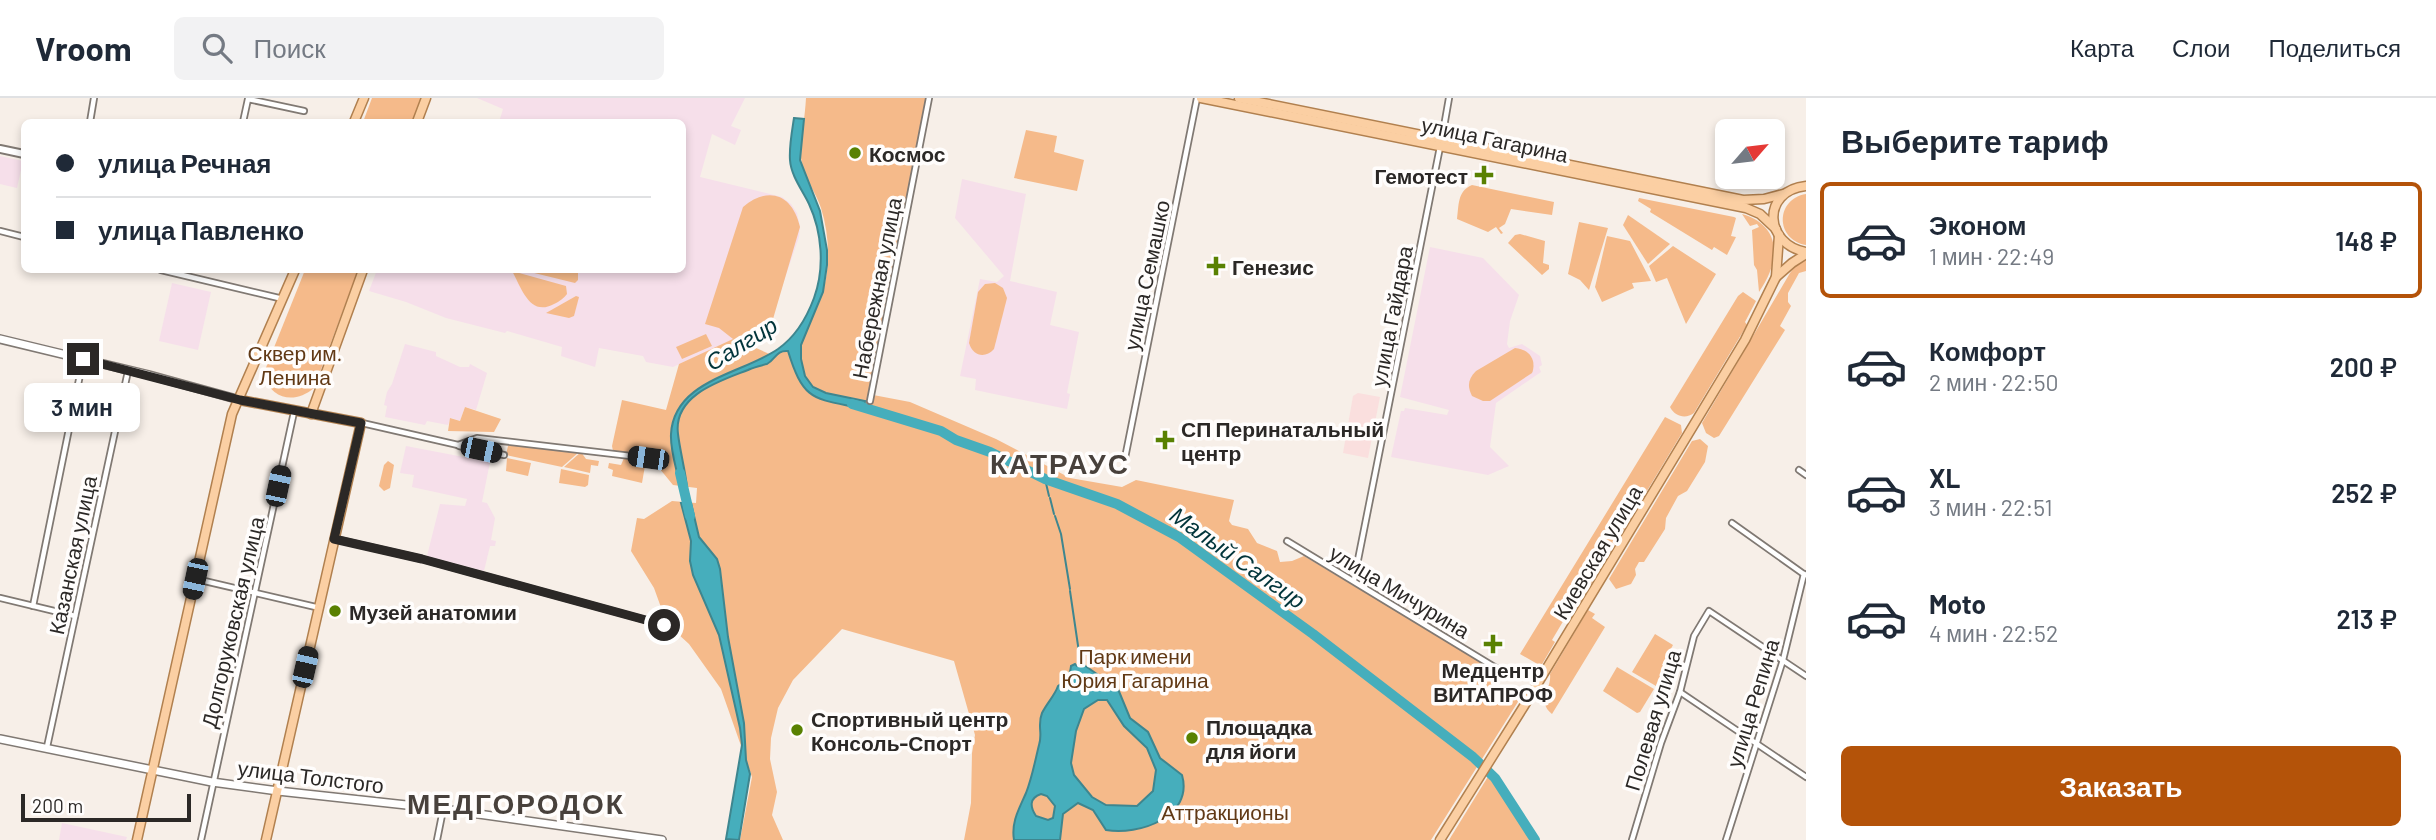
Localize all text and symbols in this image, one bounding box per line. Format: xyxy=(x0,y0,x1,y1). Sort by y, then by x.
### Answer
search box xyxy=(174,17,664,80)
text: Vroom xyxy=(35,28,132,68)
icon: search xyxy=(198,29,236,67)
text: Поиск xyxy=(254,32,326,63)
text: Карта xyxy=(2070,33,2134,62)
text: Слои xyxy=(2172,33,2230,62)
text: Поделиться xyxy=(2268,33,2401,62)
street label: улица Гагарина xyxy=(1419,111,1571,167)
north arrow xyxy=(1715,119,1785,189)
map controls xyxy=(1715,119,1785,189)
text: Выберите тариф xyxy=(1841,121,2109,159)
place label: Космос xyxy=(869,141,946,166)
marker: Космос xyxy=(847,145,863,161)
text: улица Речная xyxy=(98,147,272,178)
place label: Гемотест xyxy=(1375,163,1468,188)
marker: Гемотест xyxy=(1474,165,1494,185)
street label: Набережная улица xyxy=(846,195,906,381)
street label: улица Семашко xyxy=(1118,198,1174,352)
icon: car xyxy=(1845,209,1908,272)
text: Эконом xyxy=(1929,209,2027,240)
text: улица Павленко xyxy=(98,214,304,245)
text: 148 ₽ xyxy=(2335,225,2397,256)
text: 1 мин · 22:49 xyxy=(1929,242,2054,270)
street label: улица Гайдара xyxy=(1365,243,1417,388)
place label: Генезис xyxy=(1232,254,1314,279)
marker: Генезис xyxy=(1206,256,1226,276)
water label: Салгир xyxy=(700,310,782,376)
icon: car xyxy=(1845,335,1908,398)
text: Комфорт xyxy=(1929,335,2046,366)
park label: Сквер им. Ленина xyxy=(248,340,342,389)
route end xyxy=(67,343,99,375)
text: 200 ₽ xyxy=(2330,351,2397,382)
text: 2 мин · 22:50 xyxy=(1929,368,2059,396)
callout: 3 мин xyxy=(25,384,141,432)
text: 3 мин xyxy=(51,393,113,421)
place label: СП Перинатальный центр xyxy=(1181,416,1384,465)
marker: СП Перинатальный центр xyxy=(1155,430,1175,450)
car xyxy=(459,435,504,465)
car xyxy=(626,445,671,471)
district label: КАТРАУС xyxy=(990,446,1130,480)
icon: car xyxy=(1845,461,1908,524)
text: XL xyxy=(1929,462,1960,493)
car xyxy=(264,463,293,509)
street label: Казанская улица xyxy=(43,473,101,637)
text: 252 ₽ xyxy=(2331,477,2397,508)
street label: Киевская улица xyxy=(1547,480,1647,623)
text: 3 мин · 22:51 xyxy=(1929,493,2053,521)
water label: Малый Салгир xyxy=(1165,500,1311,614)
street label: Долгоруковская улица xyxy=(196,514,269,730)
street label: улица Мичурина xyxy=(1325,539,1475,643)
car xyxy=(181,556,210,602)
icon: car xyxy=(1845,587,1908,650)
text: Moto xyxy=(1929,588,1986,619)
place label: Музей анатомии xyxy=(349,599,517,624)
marker: Музей анатомии xyxy=(327,603,343,619)
text: 213 ₽ xyxy=(2337,603,2397,634)
route start xyxy=(648,609,680,641)
text: 4 мин · 22:52 xyxy=(1929,619,2058,647)
marker: Медцентр ВИТАПРОФ xyxy=(1483,634,1503,654)
street label: улица Репина xyxy=(1721,635,1783,770)
park label: Парк имени Юрия Гагарина xyxy=(1061,643,1209,692)
car xyxy=(291,644,320,690)
street label: Полевая улица xyxy=(1619,646,1685,794)
place label: Медцентр ВИТАПРОФ xyxy=(1433,657,1553,706)
place label: Спортивный центр Консоль-Спорт xyxy=(811,706,1008,755)
place label: Площадка для йоги xyxy=(1206,714,1312,763)
marker: Спортивный центр Консоль-Спорт xyxy=(789,722,805,738)
marker: Площадка для йоги xyxy=(1184,730,1200,746)
button: Заказать xyxy=(1841,746,2401,826)
street label: улица Толстого xyxy=(237,755,385,797)
district label: МЕДГОРОДОК xyxy=(407,786,625,820)
scale bar xyxy=(21,791,191,823)
text: 200 m xyxy=(32,794,83,817)
park label: Аттракционы xyxy=(1161,799,1289,824)

